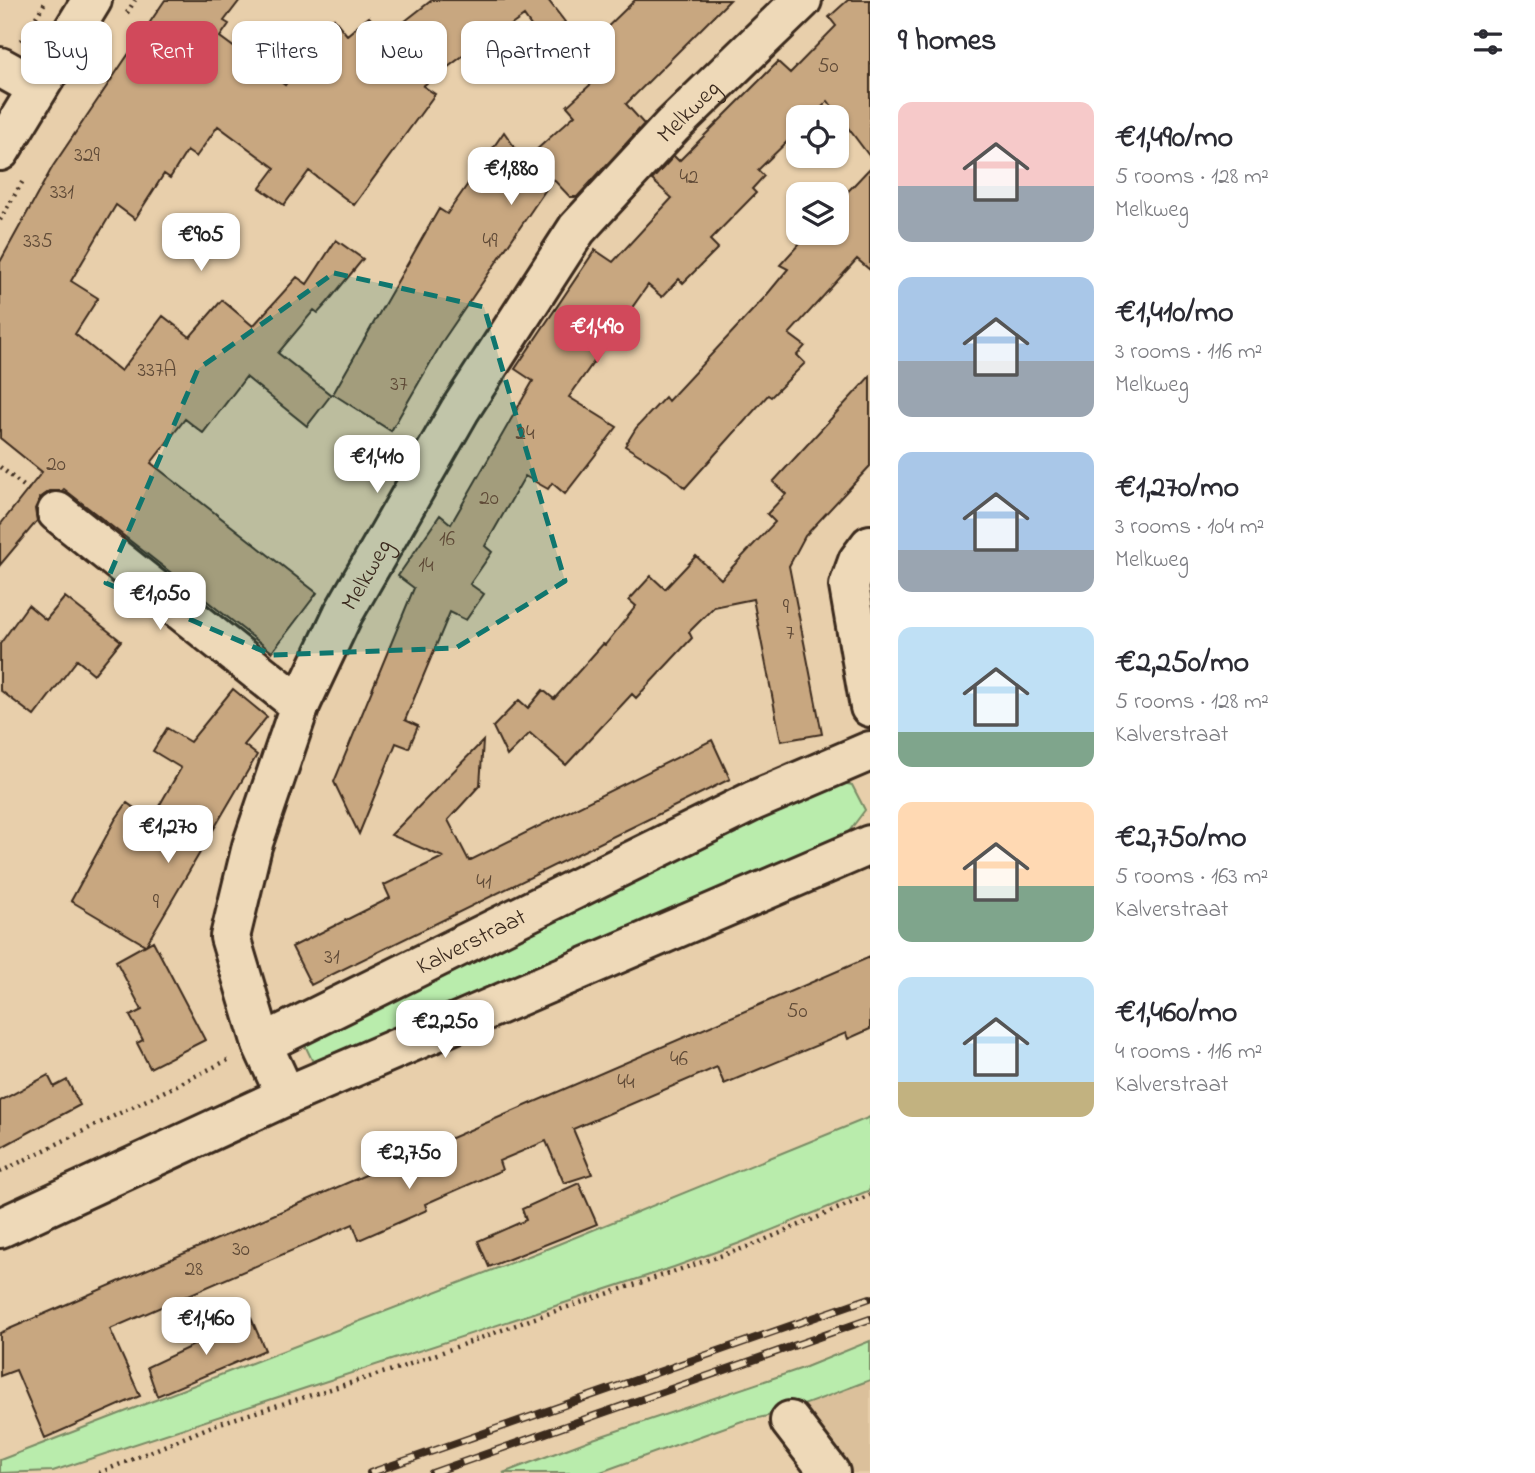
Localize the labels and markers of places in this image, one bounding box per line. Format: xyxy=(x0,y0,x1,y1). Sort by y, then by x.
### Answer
pin: €1,880 xyxy=(454,148,568,207)
pin: €905 xyxy=(160,214,242,273)
pin: €1,490 xyxy=(540,306,654,365)
pin: €1,410 xyxy=(320,435,434,495)
pin: €1,050 xyxy=(103,572,217,632)
pin: €1,270 xyxy=(111,806,225,865)
pin: €2,250 xyxy=(388,1000,502,1060)
pin: €2,750 xyxy=(352,1132,466,1191)
pin: €1,460 xyxy=(149,1298,263,1357)

